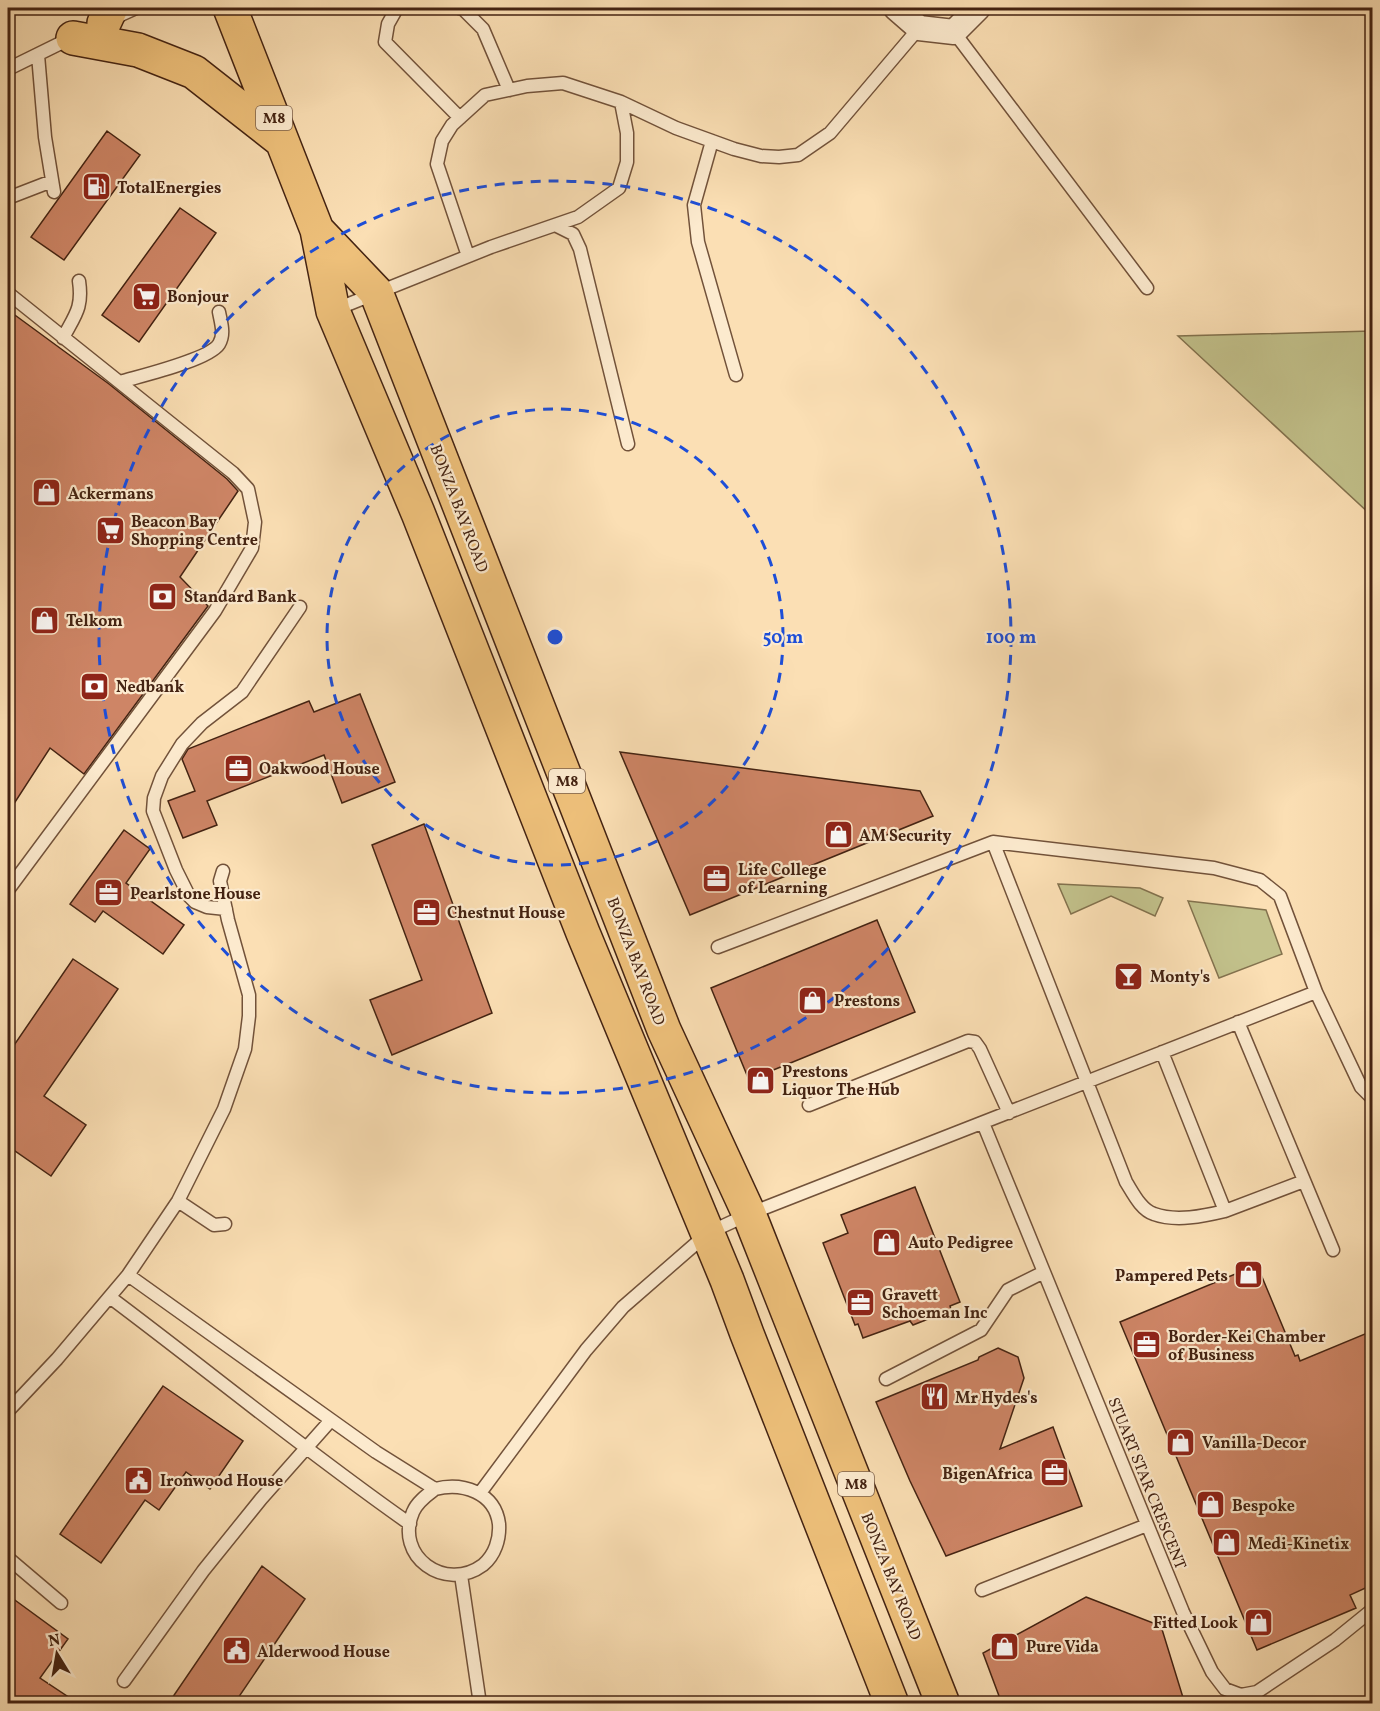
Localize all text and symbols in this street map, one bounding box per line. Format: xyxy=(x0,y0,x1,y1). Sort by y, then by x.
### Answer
road number: M8 xyxy=(256,106,292,130)
fuel station icon: TotalEnergies xyxy=(80,171,112,203)
place label: TotalEnergies xyxy=(117,178,221,200)
supermarket icon: Bonjour xyxy=(130,280,162,312)
place label: Bonjour xyxy=(167,287,229,309)
street label: BONZA BAY ROAD xyxy=(424,441,493,576)
shop icon: Ackermans xyxy=(31,477,63,509)
place label: Ackermans xyxy=(68,484,154,506)
place label: Beacon Bay Shopping Centre xyxy=(131,512,258,552)
supermarket icon: Beacon Bay Shopping Centre xyxy=(94,514,126,546)
bank icon: Standard Bank xyxy=(147,580,179,612)
place label: Standard Bank xyxy=(184,587,297,609)
shop icon: Telkom xyxy=(29,604,61,636)
place label: Telkom xyxy=(66,611,123,633)
text: 50 m xyxy=(763,626,803,651)
text: 100 m xyxy=(986,626,1036,651)
centre of rings xyxy=(545,627,565,647)
bank icon: Nedbank xyxy=(79,670,111,702)
place label: Nedbank xyxy=(116,677,184,699)
office icon: Oakwood House xyxy=(222,752,254,784)
place label: Oakwood House xyxy=(259,759,380,781)
road number: M8 xyxy=(549,769,585,793)
shop icon: AM Security xyxy=(822,819,854,851)
place label: AM Security xyxy=(859,826,952,848)
place label: Life College of Learning xyxy=(738,860,828,900)
office icon: Life College of Learning xyxy=(701,862,733,894)
office icon: Pearlstone House xyxy=(93,877,125,909)
place label: Pearlstone House xyxy=(130,884,261,906)
street label: BONZA BAY ROAD xyxy=(601,894,670,1029)
office icon: Chestnut House xyxy=(410,896,442,928)
place label: Chestnut House xyxy=(447,903,565,925)
bar icon: Monty's xyxy=(1113,960,1145,992)
place label: Monty's xyxy=(1150,967,1210,989)
shop icon: Prestons xyxy=(797,984,829,1016)
place label: Prestons xyxy=(834,991,900,1013)
place label: Prestons Liquor The Hub xyxy=(782,1062,900,1102)
shop icon: Prestons Liquor The Hub xyxy=(745,1064,777,1096)
shop icon: Auto Pedigree xyxy=(871,1226,903,1258)
place label: Auto Pedigree xyxy=(908,1233,1013,1255)
shop icon: Pampered Pets xyxy=(1233,1259,1265,1291)
place label: Pampered Pets xyxy=(1115,1266,1228,1288)
place label: Gravett Schoeman Inc xyxy=(882,1285,988,1325)
office icon: Gravett Schoeman Inc xyxy=(845,1287,877,1319)
place label: Border-Kei Chamber of Business xyxy=(1168,1327,1326,1367)
office icon: Border-Kei Chamber of Business xyxy=(1131,1329,1163,1361)
restaurant icon: Mr Hydes's xyxy=(918,1381,950,1413)
place label: Mr Hydes's xyxy=(955,1388,1038,1410)
street label: STUART STAR CRESCENT xyxy=(1102,1394,1191,1573)
shop icon: Vanilla-Decor xyxy=(1165,1426,1197,1458)
place label: Vanilla-Decor xyxy=(1202,1433,1307,1455)
office icon: BigenAfrica xyxy=(1038,1457,1070,1489)
public building icon: Ironwood House xyxy=(123,1464,155,1496)
place label: BigenAfrica xyxy=(942,1464,1033,1486)
place label: Ironwood House xyxy=(160,1471,283,1493)
road number: M8 xyxy=(838,1472,874,1496)
shop icon: Bespoke xyxy=(1195,1489,1227,1521)
place label: Bespoke xyxy=(1232,1496,1295,1518)
street label: BONZA BAY ROAD xyxy=(855,1510,926,1644)
shop icon: Medi-Kinetix xyxy=(1211,1527,1243,1559)
place label: Medi-Kinetix xyxy=(1248,1534,1349,1556)
shop icon: Fitted Look xyxy=(1243,1606,1275,1638)
place label: Fitted Look xyxy=(1153,1613,1238,1635)
north arrow xyxy=(27,1624,87,1684)
text: N xyxy=(47,1629,63,1653)
shop icon: Pure Vida xyxy=(989,1630,1021,1662)
public building icon: Alderwood House xyxy=(220,1635,252,1667)
place label: Pure Vida xyxy=(1026,1637,1099,1659)
place label: Alderwood House xyxy=(257,1642,390,1664)

